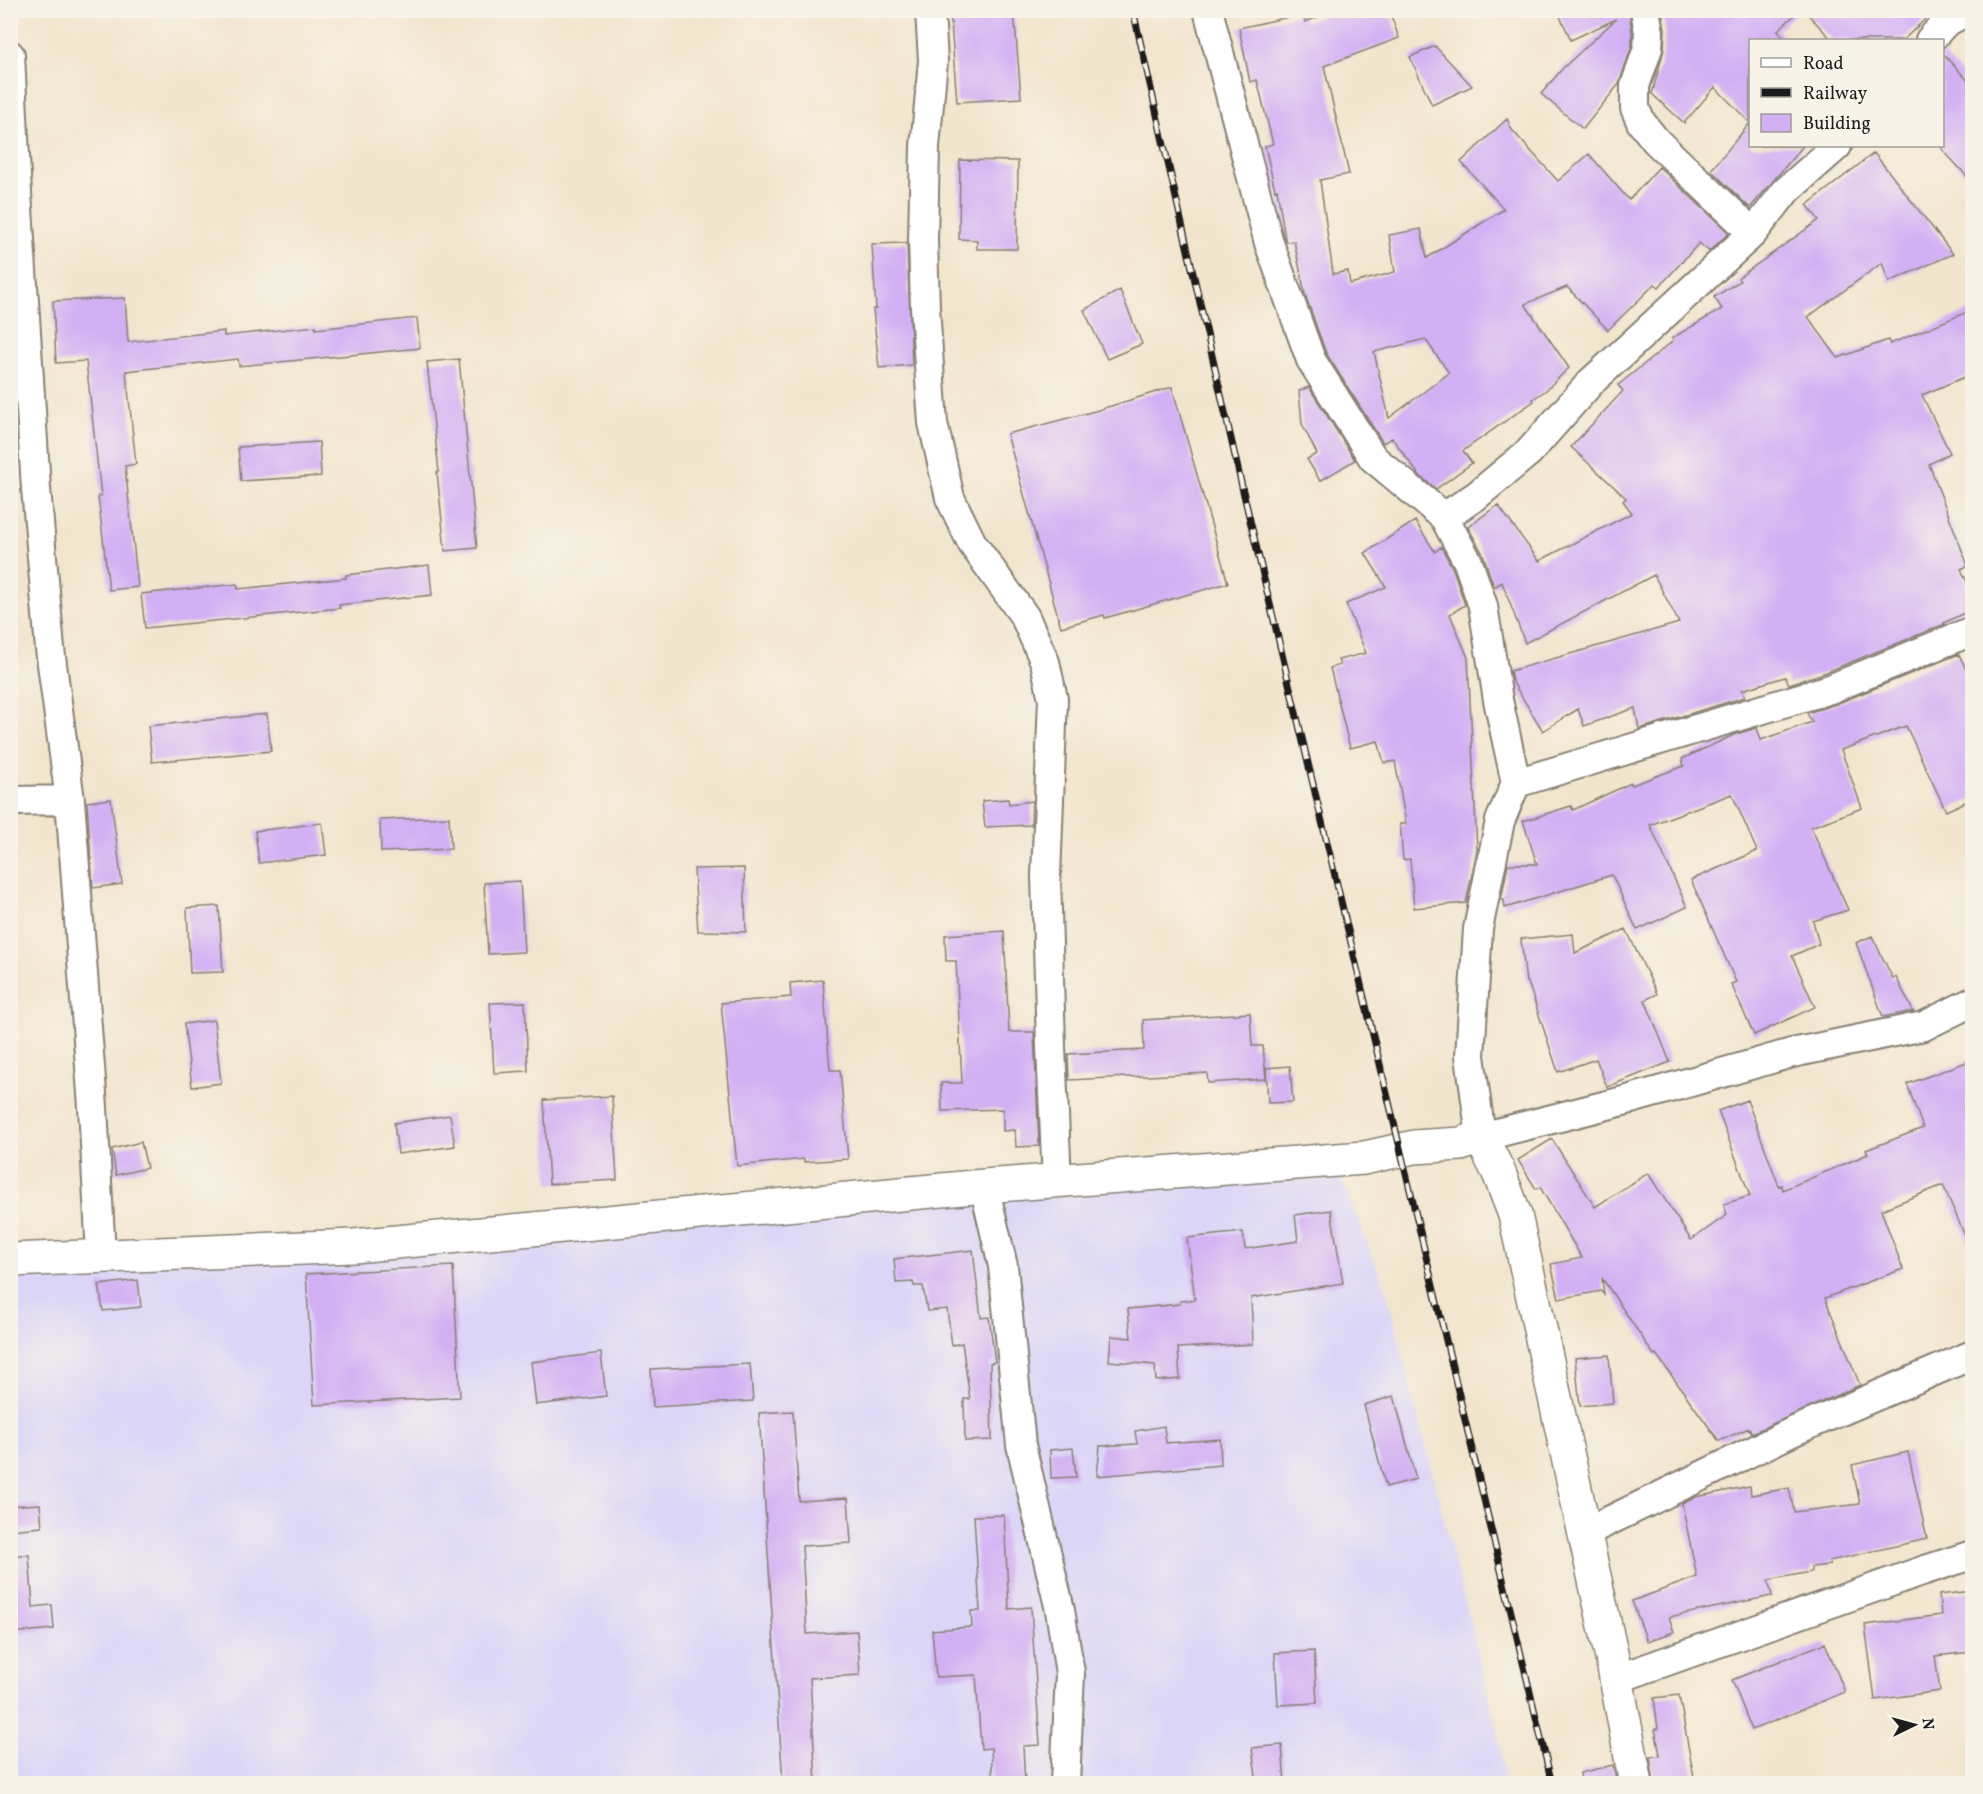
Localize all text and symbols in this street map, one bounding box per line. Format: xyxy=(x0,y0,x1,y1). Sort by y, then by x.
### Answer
legend xyxy=(1749,39,1944,147)
text: Road xyxy=(1803,52,1844,77)
text: Railway xyxy=(1803,82,1867,107)
text: Building xyxy=(1803,112,1871,137)
north arrow xyxy=(1884,1695,1944,1755)
text: N xyxy=(1915,1717,1938,1731)

